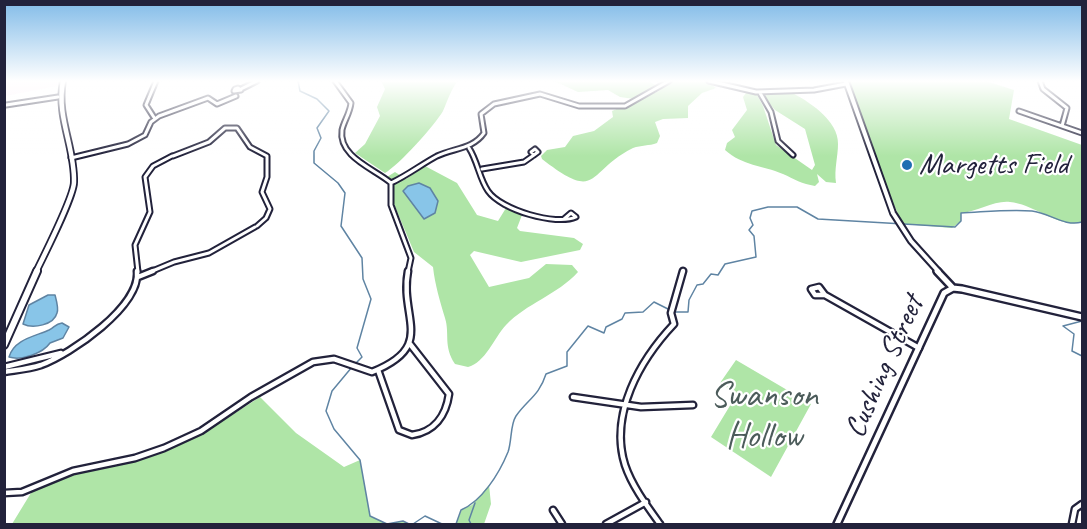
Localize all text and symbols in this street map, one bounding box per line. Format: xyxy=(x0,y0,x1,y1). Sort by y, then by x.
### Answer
place label: Margetts Field xyxy=(919,147,1068,183)
marker: Margetts Field xyxy=(900,158,914,172)
street label: Cushing Street xyxy=(838,291,932,443)
park label: Swanson Hollow xyxy=(710,375,818,460)

